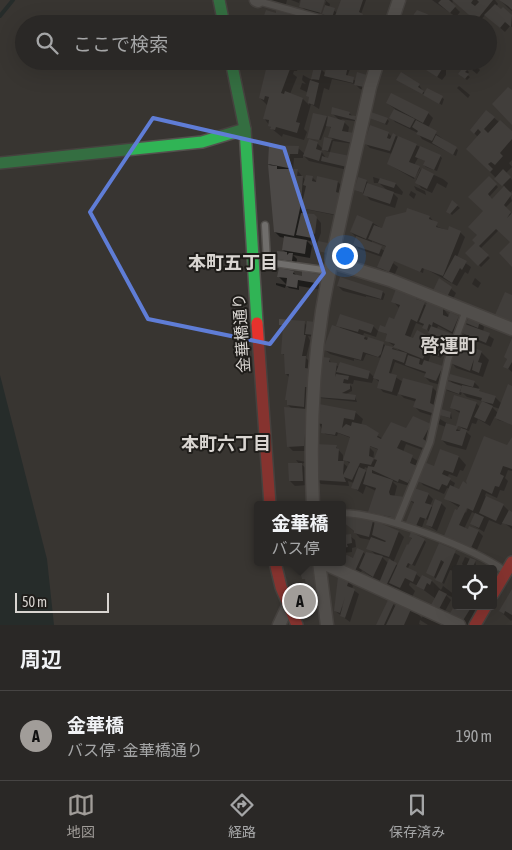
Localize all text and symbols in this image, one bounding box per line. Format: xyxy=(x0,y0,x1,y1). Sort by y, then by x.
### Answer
search box xyxy=(15,15,497,70)
icon: search xyxy=(33,29,61,57)
text: ここで検索 xyxy=(73,33,168,55)
your location xyxy=(332,243,358,269)
district label: 本町五丁目 xyxy=(188,252,278,273)
street label: 金華橋通り xyxy=(229,292,253,374)
district label: 啓運町 xyxy=(420,334,478,356)
district label: 本町六丁目 xyxy=(181,433,271,454)
popup xyxy=(254,501,346,566)
text: 金華橋 xyxy=(271,512,329,534)
text: バス停 xyxy=(271,539,320,557)
map controls xyxy=(452,565,497,610)
button: locate xyxy=(452,565,497,610)
pin: A xyxy=(284,582,316,620)
scale bar xyxy=(15,590,109,613)
text: 50 m xyxy=(22,594,47,610)
text: 周辺 xyxy=(20,647,62,671)
text: 金華橋 xyxy=(67,714,124,736)
text: A xyxy=(32,727,40,745)
text: 190 m xyxy=(456,727,492,745)
text: バス停 · 金華橋通り xyxy=(67,741,203,759)
tab: 地図 xyxy=(67,791,95,841)
tab: 経路 xyxy=(228,791,256,841)
tab: 保存済み xyxy=(389,791,445,841)

